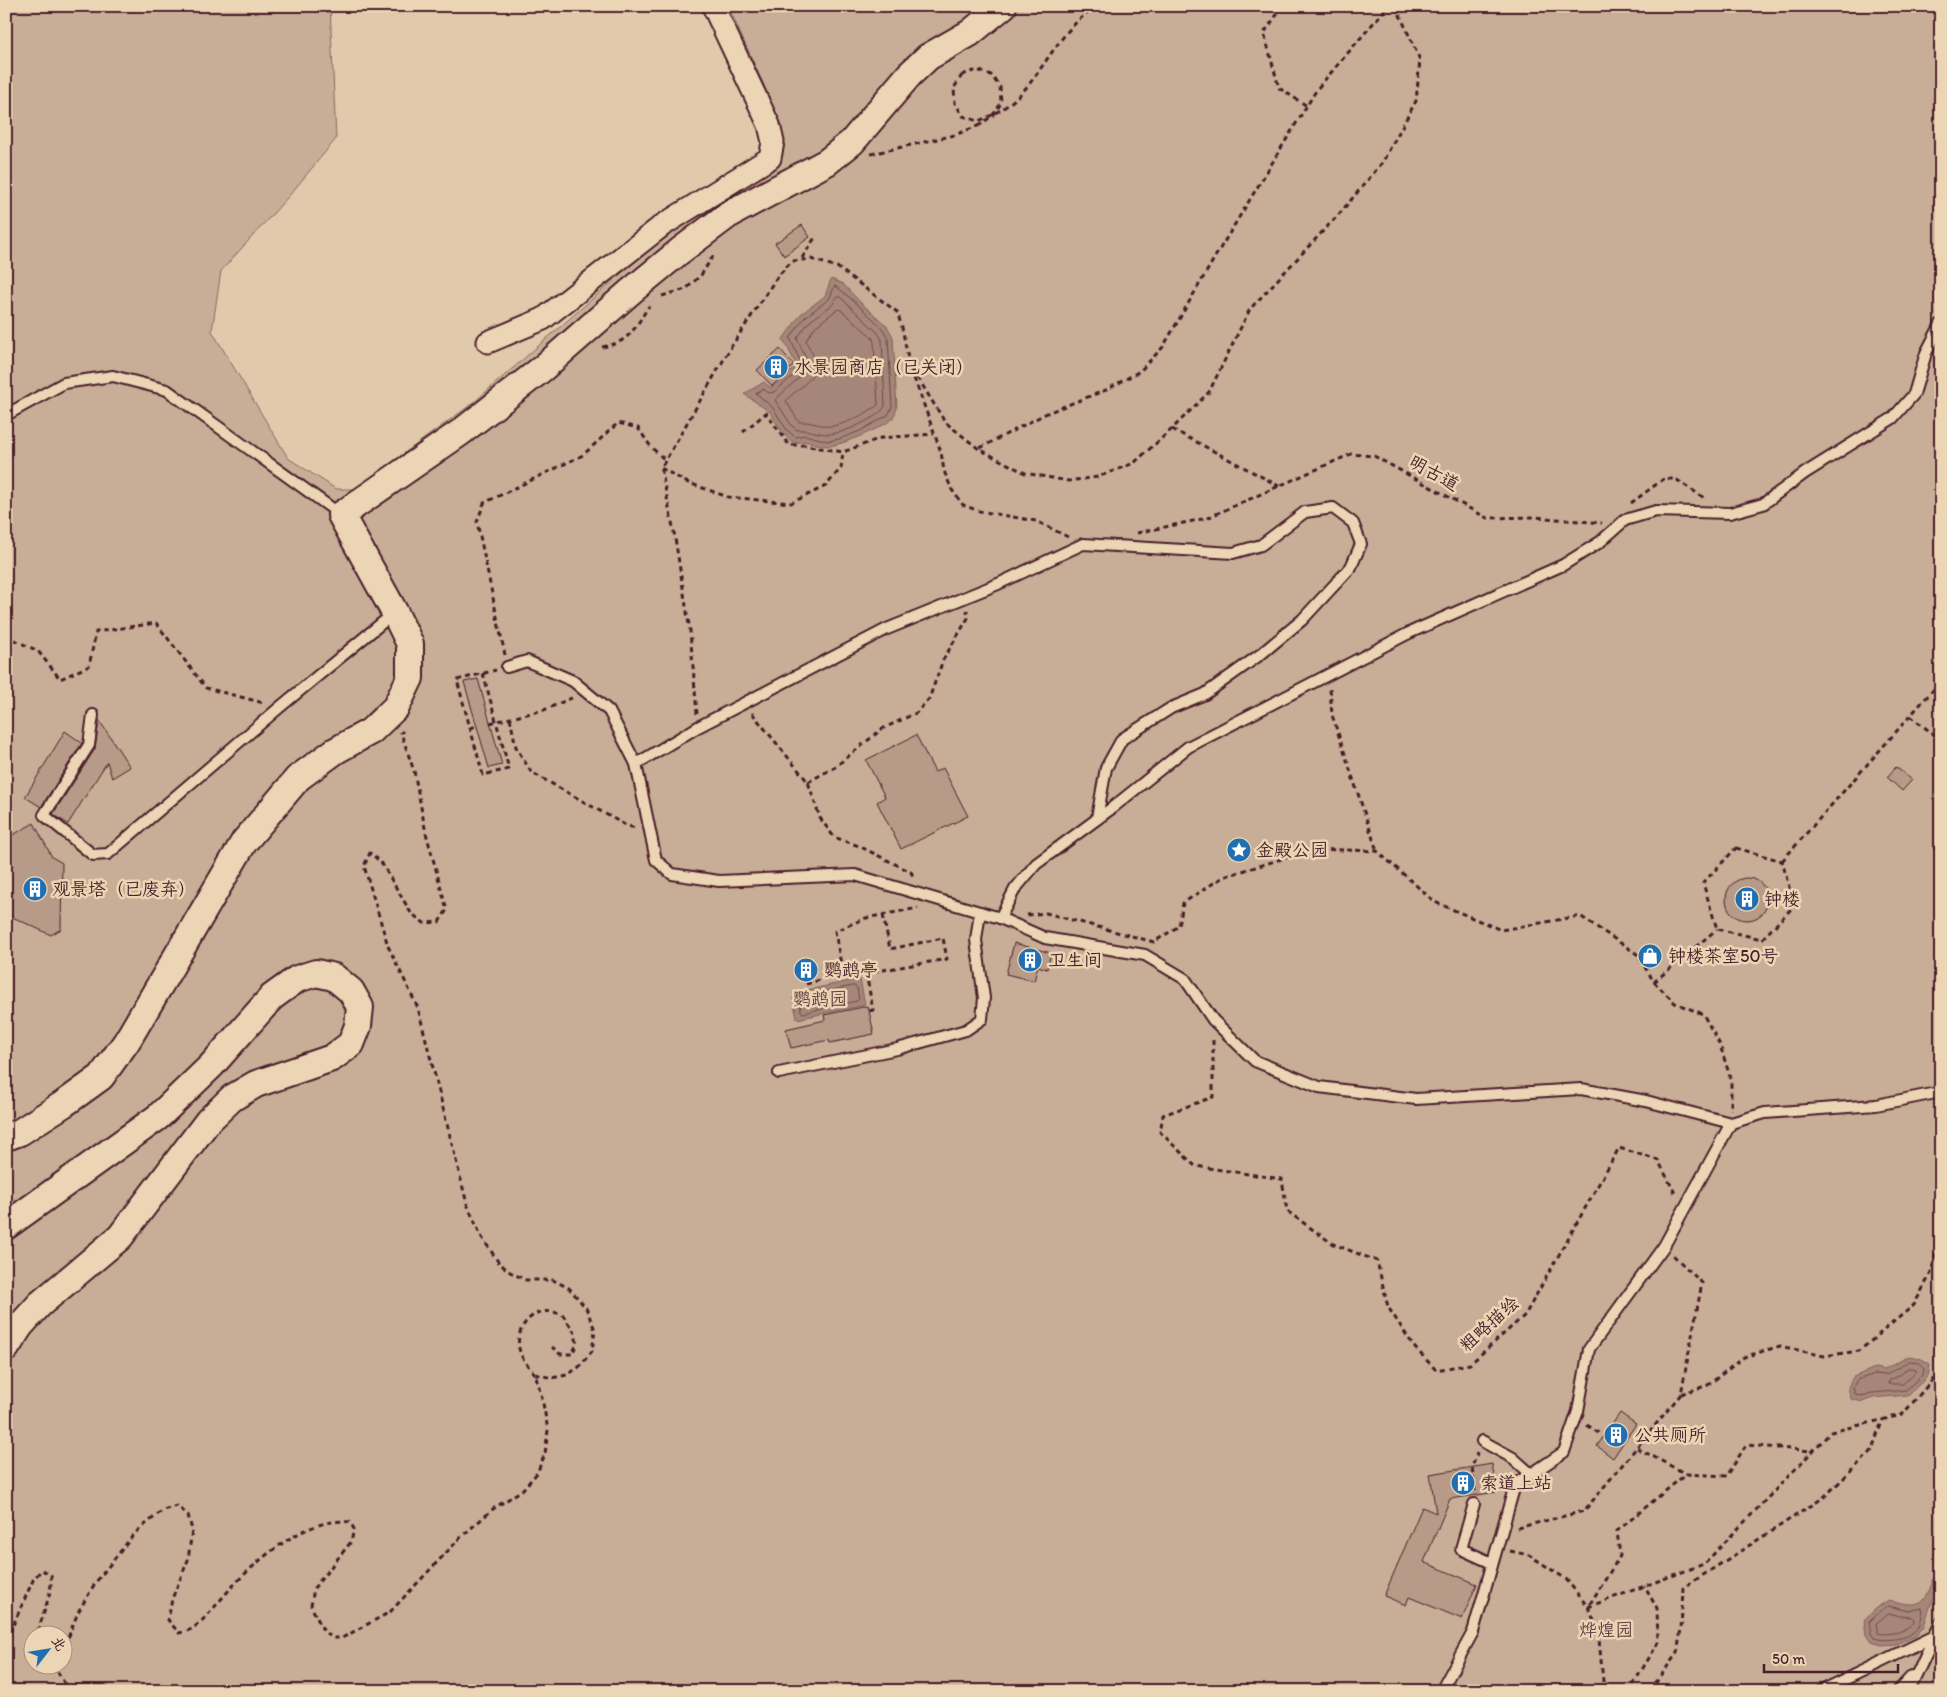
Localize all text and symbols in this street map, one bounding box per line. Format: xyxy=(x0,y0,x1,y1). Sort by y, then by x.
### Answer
building icon: 水景园商店（已关闭） xyxy=(763,354,789,380)
place label: 水景园商店（已关闭） xyxy=(794,356,974,378)
street label: 明古道 xyxy=(1405,450,1463,496)
place icon: 金殿公园 xyxy=(1226,837,1252,863)
place label: 金殿公园 xyxy=(1256,839,1328,861)
building icon: 观景塔（已废弃） xyxy=(22,876,48,902)
place label: 观景塔（已废弃） xyxy=(52,878,196,900)
building icon: 钟楼 xyxy=(1734,886,1760,912)
place label: 钟楼 xyxy=(1764,888,1800,910)
shop icon: 钟楼茶室50号 xyxy=(1637,943,1663,969)
place label: 钟楼茶室50号 xyxy=(1668,945,1779,967)
building icon: 卫生间 xyxy=(1017,947,1043,973)
place label: 卫生间 xyxy=(1048,949,1102,971)
building icon: 鹦鹉亭 xyxy=(793,957,819,983)
place label: 鹦鹉亭 xyxy=(824,959,878,981)
park label: 鹦鹉园 xyxy=(793,988,847,1010)
street label: 粗略描绘 xyxy=(1455,1292,1523,1356)
building icon: 公共厕所 xyxy=(1603,1422,1629,1448)
place label: 公共厕所 xyxy=(1634,1424,1706,1446)
building icon: 索道上站 xyxy=(1450,1470,1476,1496)
place label: 索道上站 xyxy=(1480,1472,1552,1494)
park label: 烨煌园 xyxy=(1579,1619,1633,1641)
north arrow xyxy=(22,1624,72,1674)
text: 北 xyxy=(48,1633,70,1654)
scale bar xyxy=(1764,1642,1898,1674)
text: 50 m xyxy=(1772,1650,1805,1668)

